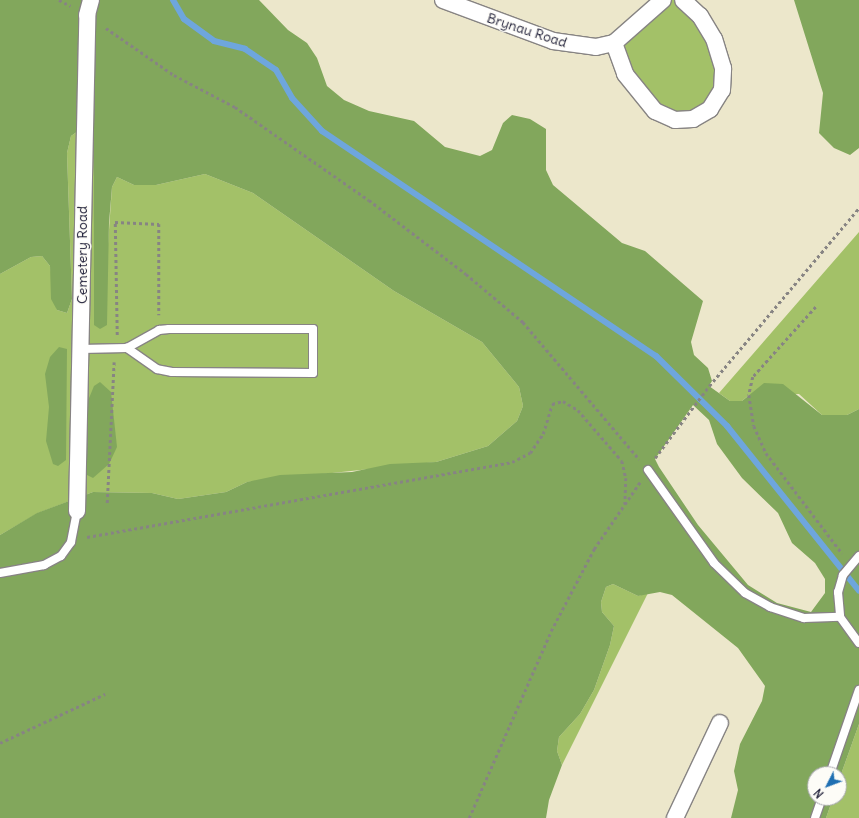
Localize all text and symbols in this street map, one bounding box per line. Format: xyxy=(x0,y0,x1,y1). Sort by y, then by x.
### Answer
street label: Brynau Road xyxy=(485,9,569,51)
street label: Cemetery Road xyxy=(74,206,90,304)
north arrow xyxy=(807,766,847,806)
text: N xyxy=(811,786,827,801)

